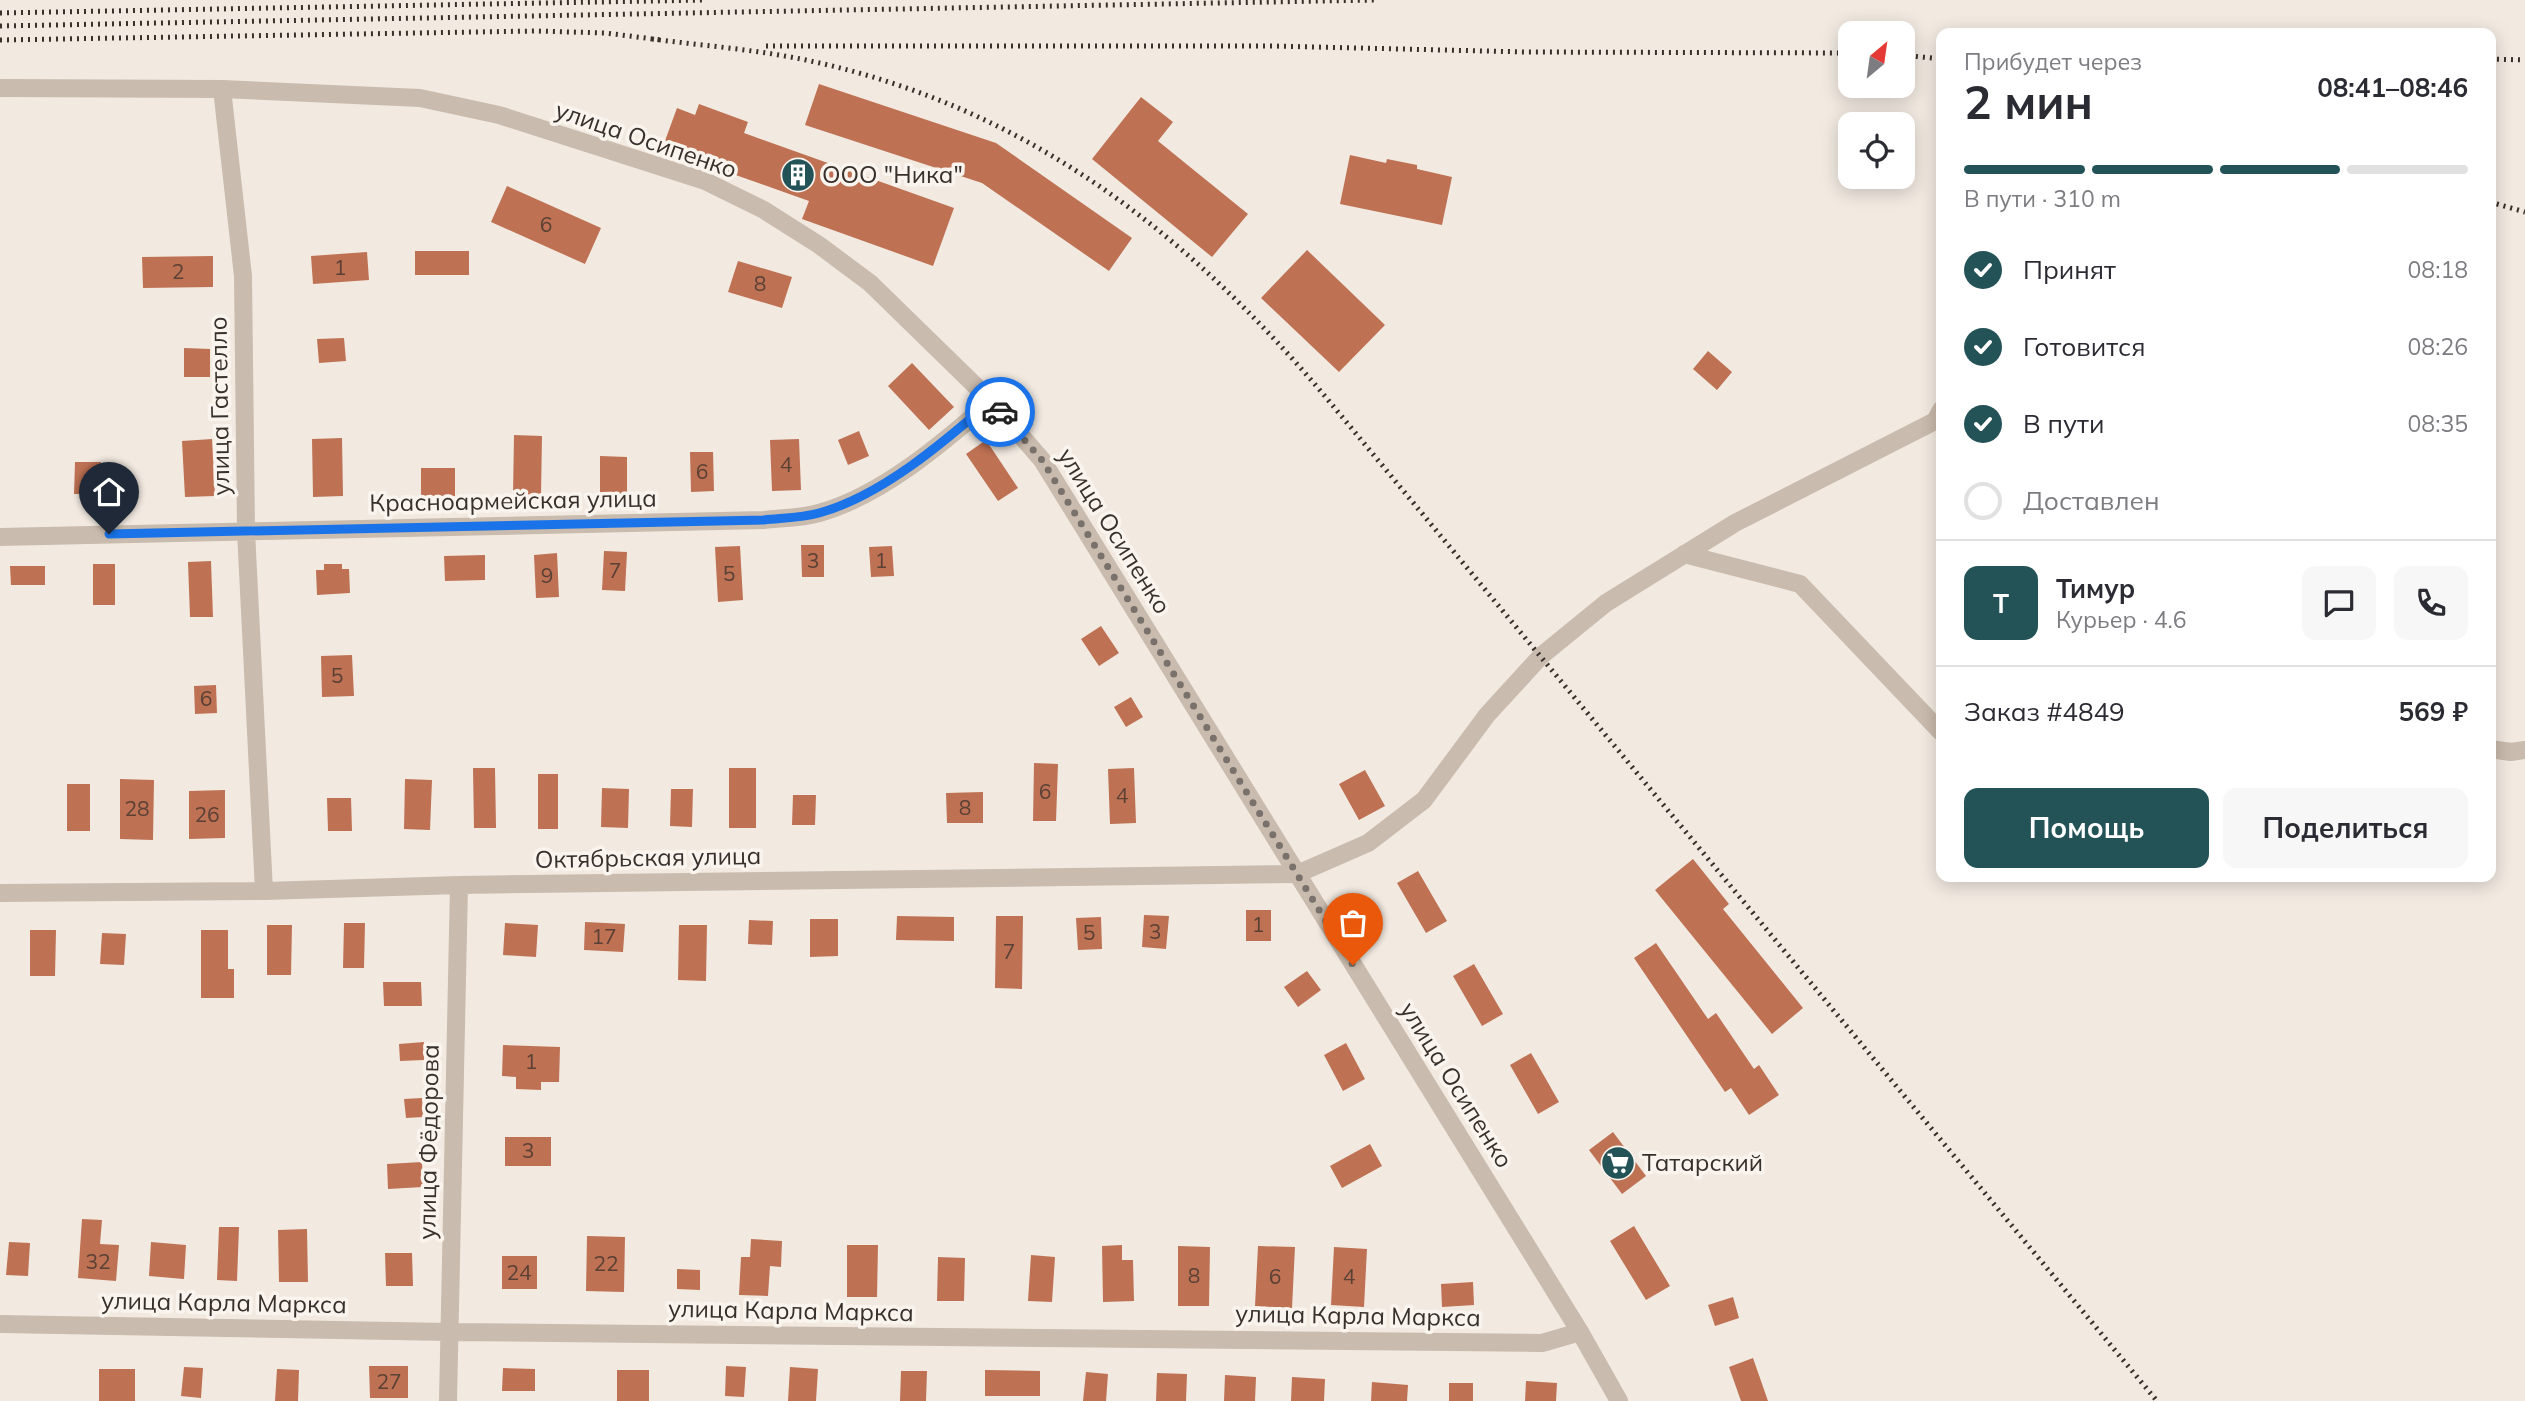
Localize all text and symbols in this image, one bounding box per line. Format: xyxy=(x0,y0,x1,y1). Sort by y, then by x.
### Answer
north arrow xyxy=(1838,21,1914,98)
map controls xyxy=(1838,21,1915,189)
text: Прибудет через xyxy=(1964,47,2142,76)
text: 08:41–08:46 xyxy=(2317,71,2468,104)
text: 2 мин xyxy=(1964,73,2093,131)
street label: улица Осипенко xyxy=(552,94,741,184)
button: locate xyxy=(1838,112,1915,189)
building icon: ООО "Ника" xyxy=(779,156,817,194)
place label: ООО "Ника" xyxy=(822,159,963,189)
text: В пути · 310 m xyxy=(1964,184,2121,213)
house number: 6 xyxy=(540,211,552,237)
icon: check xyxy=(1964,251,2002,289)
text: Принят xyxy=(2023,253,2116,286)
house number: 1 xyxy=(334,254,346,280)
text: 08:18 xyxy=(2408,255,2468,284)
house number: 2 xyxy=(172,258,184,284)
house number: 8 xyxy=(754,270,766,296)
street label: улица Гастелло xyxy=(202,316,236,496)
icon: check xyxy=(1964,328,2002,366)
text: Готовится xyxy=(2023,330,2146,363)
text: 08:26 xyxy=(2408,332,2468,361)
courier xyxy=(965,377,1035,447)
icon: car xyxy=(981,393,1019,431)
icon: check xyxy=(1964,405,2002,443)
text: В пути xyxy=(2023,407,2104,440)
text: 08:35 xyxy=(2408,409,2468,438)
street label: улица Осипенко xyxy=(1052,442,1178,619)
house number: 4 xyxy=(780,451,793,477)
house number: 6 xyxy=(696,458,708,484)
pin xyxy=(79,462,139,534)
icon: home xyxy=(90,473,128,511)
street label: Красноармейская улица xyxy=(369,482,657,518)
text: Доставлен xyxy=(2023,484,2160,517)
house number: 3 xyxy=(807,547,819,573)
house number: 1 xyxy=(875,547,887,573)
house number: 7 xyxy=(609,557,621,583)
house number: 5 xyxy=(723,560,735,586)
house number: 9 xyxy=(541,562,553,588)
button: chat xyxy=(2302,566,2376,640)
button: phone xyxy=(2394,566,2468,640)
text: Тимур xyxy=(2056,572,2135,605)
text: Т xyxy=(1993,587,2009,620)
text: Курьер · 4.6 xyxy=(2056,605,2187,634)
house number: 5 xyxy=(331,662,343,688)
house number: 6 xyxy=(200,685,212,711)
text: Заказ #4849 xyxy=(1964,695,2125,728)
text: 569 ₽ xyxy=(2398,695,2468,728)
house number: 6 xyxy=(1039,778,1051,804)
house number: 4 xyxy=(1116,782,1129,808)
button: Помощь xyxy=(1964,788,2209,868)
button: Поделиться xyxy=(2223,788,2468,868)
house number: 8 xyxy=(959,794,971,820)
house number: 28 xyxy=(124,795,150,821)
house number: 26 xyxy=(194,801,220,827)
street label: Октябрьская улица xyxy=(535,840,761,874)
pin xyxy=(1323,893,1383,965)
icon: bag xyxy=(1334,904,1372,942)
house number: 1 xyxy=(1252,911,1264,937)
house number: 3 xyxy=(1149,918,1161,944)
house number: 5 xyxy=(1083,919,1095,945)
house number: 17 xyxy=(591,923,617,949)
house number: 7 xyxy=(1003,938,1015,964)
street label: улица Осипенко xyxy=(1394,996,1520,1173)
street label: улица Фёдорова xyxy=(411,1044,445,1240)
house number: 1 xyxy=(525,1048,537,1074)
house number: 3 xyxy=(522,1137,534,1163)
supermarket icon: Татарский xyxy=(1599,1144,1637,1182)
place label: Татарский xyxy=(1642,1147,1763,1177)
house number: 32 xyxy=(85,1248,111,1274)
house number: 22 xyxy=(593,1250,619,1276)
house number: 24 xyxy=(506,1259,532,1285)
house number: 8 xyxy=(1188,1262,1200,1288)
house number: 6 xyxy=(1269,1263,1281,1289)
house number: 4 xyxy=(1343,1263,1356,1289)
street label: улица Карла Маркса xyxy=(101,1285,347,1319)
street label: улица Карла Маркса xyxy=(668,1293,914,1327)
street label: улица Карла Маркса xyxy=(1235,1298,1481,1332)
house number: 27 xyxy=(376,1368,402,1394)

